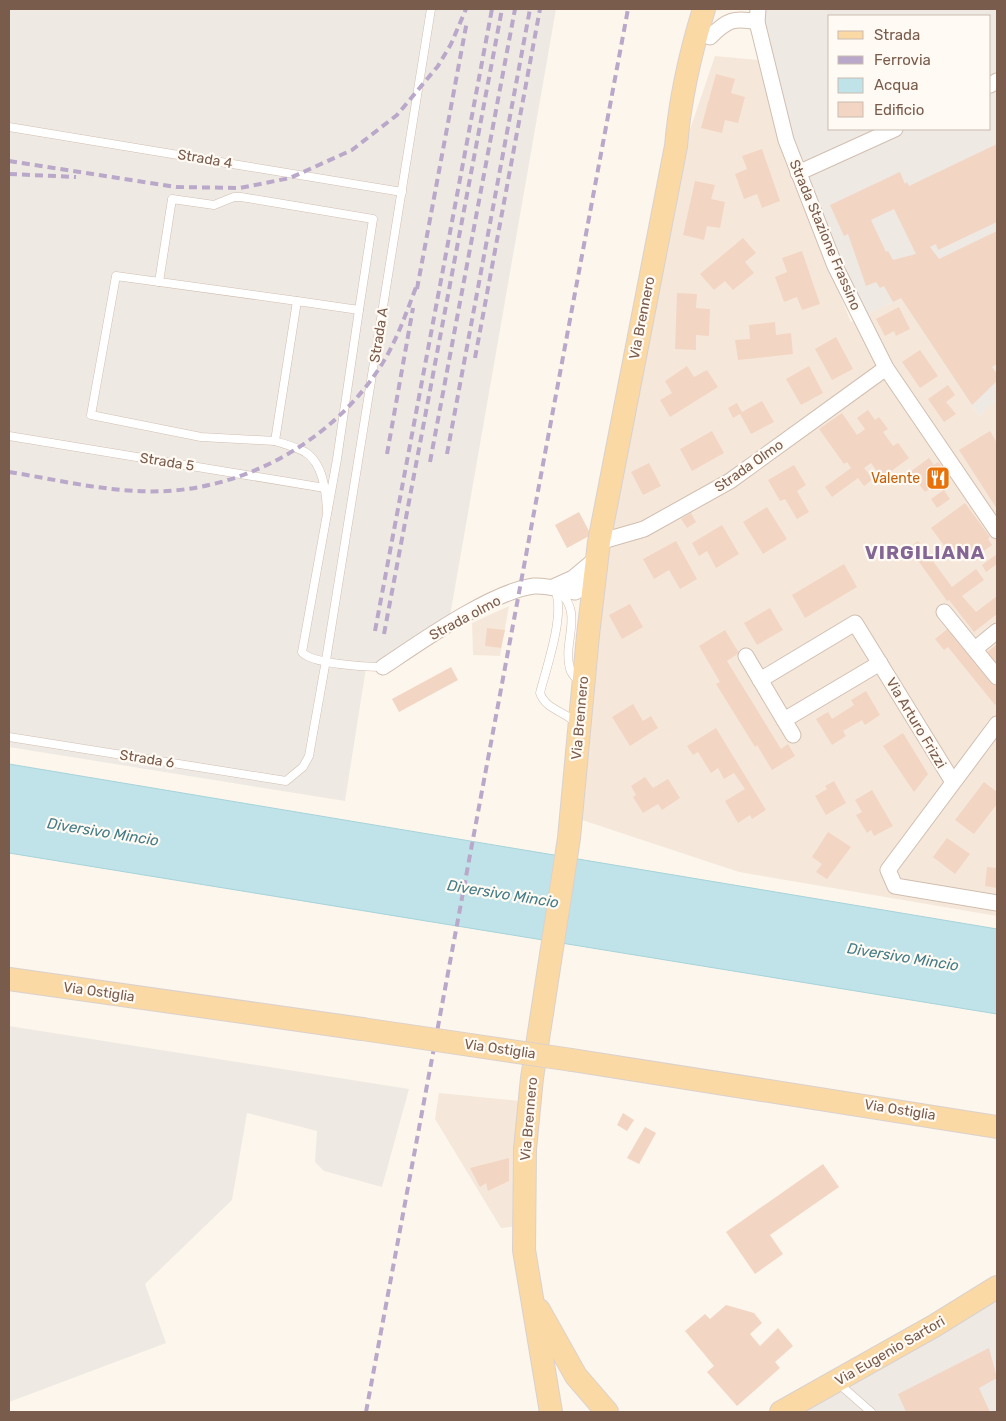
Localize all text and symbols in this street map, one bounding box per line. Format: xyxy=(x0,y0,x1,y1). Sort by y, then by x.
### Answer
legend xyxy=(828,15,991,130)
text: Strada xyxy=(874,26,920,44)
text: Ferrovia xyxy=(874,51,931,69)
text: Acqua xyxy=(874,76,919,94)
text: Edificio xyxy=(874,101,924,119)
street label: Strada 4 xyxy=(176,146,234,172)
street label: Strada Stazione Frassino xyxy=(786,157,864,313)
street label: Via Brennero xyxy=(626,275,658,361)
street label: Strada A xyxy=(366,306,392,364)
street label: Strada Olmo xyxy=(711,436,787,496)
street label: Strada 5 xyxy=(139,449,195,475)
restaurant icon: Valente xyxy=(925,465,951,491)
place label: Valente xyxy=(871,470,920,487)
district label: VIRGILIANA xyxy=(865,541,985,564)
street label: Strada olmo xyxy=(426,592,504,644)
street label: Via Brennero xyxy=(568,675,592,761)
street label: Via Arturo Frizzi xyxy=(882,675,950,771)
street label: Strada 6 xyxy=(118,746,176,772)
water label: Diversivo Mincio xyxy=(46,814,161,850)
water label: Diversivo Mincio xyxy=(446,876,561,912)
water label: Diversivo Mincio xyxy=(846,939,961,975)
street label: Via Ostiglia xyxy=(62,979,136,1005)
street label: Via Ostiglia xyxy=(463,1036,537,1062)
street label: Via Brennero xyxy=(517,1076,541,1162)
street label: Via Ostiglia xyxy=(863,1096,937,1124)
street label: Via Eugenio Sartori xyxy=(832,1313,948,1389)

